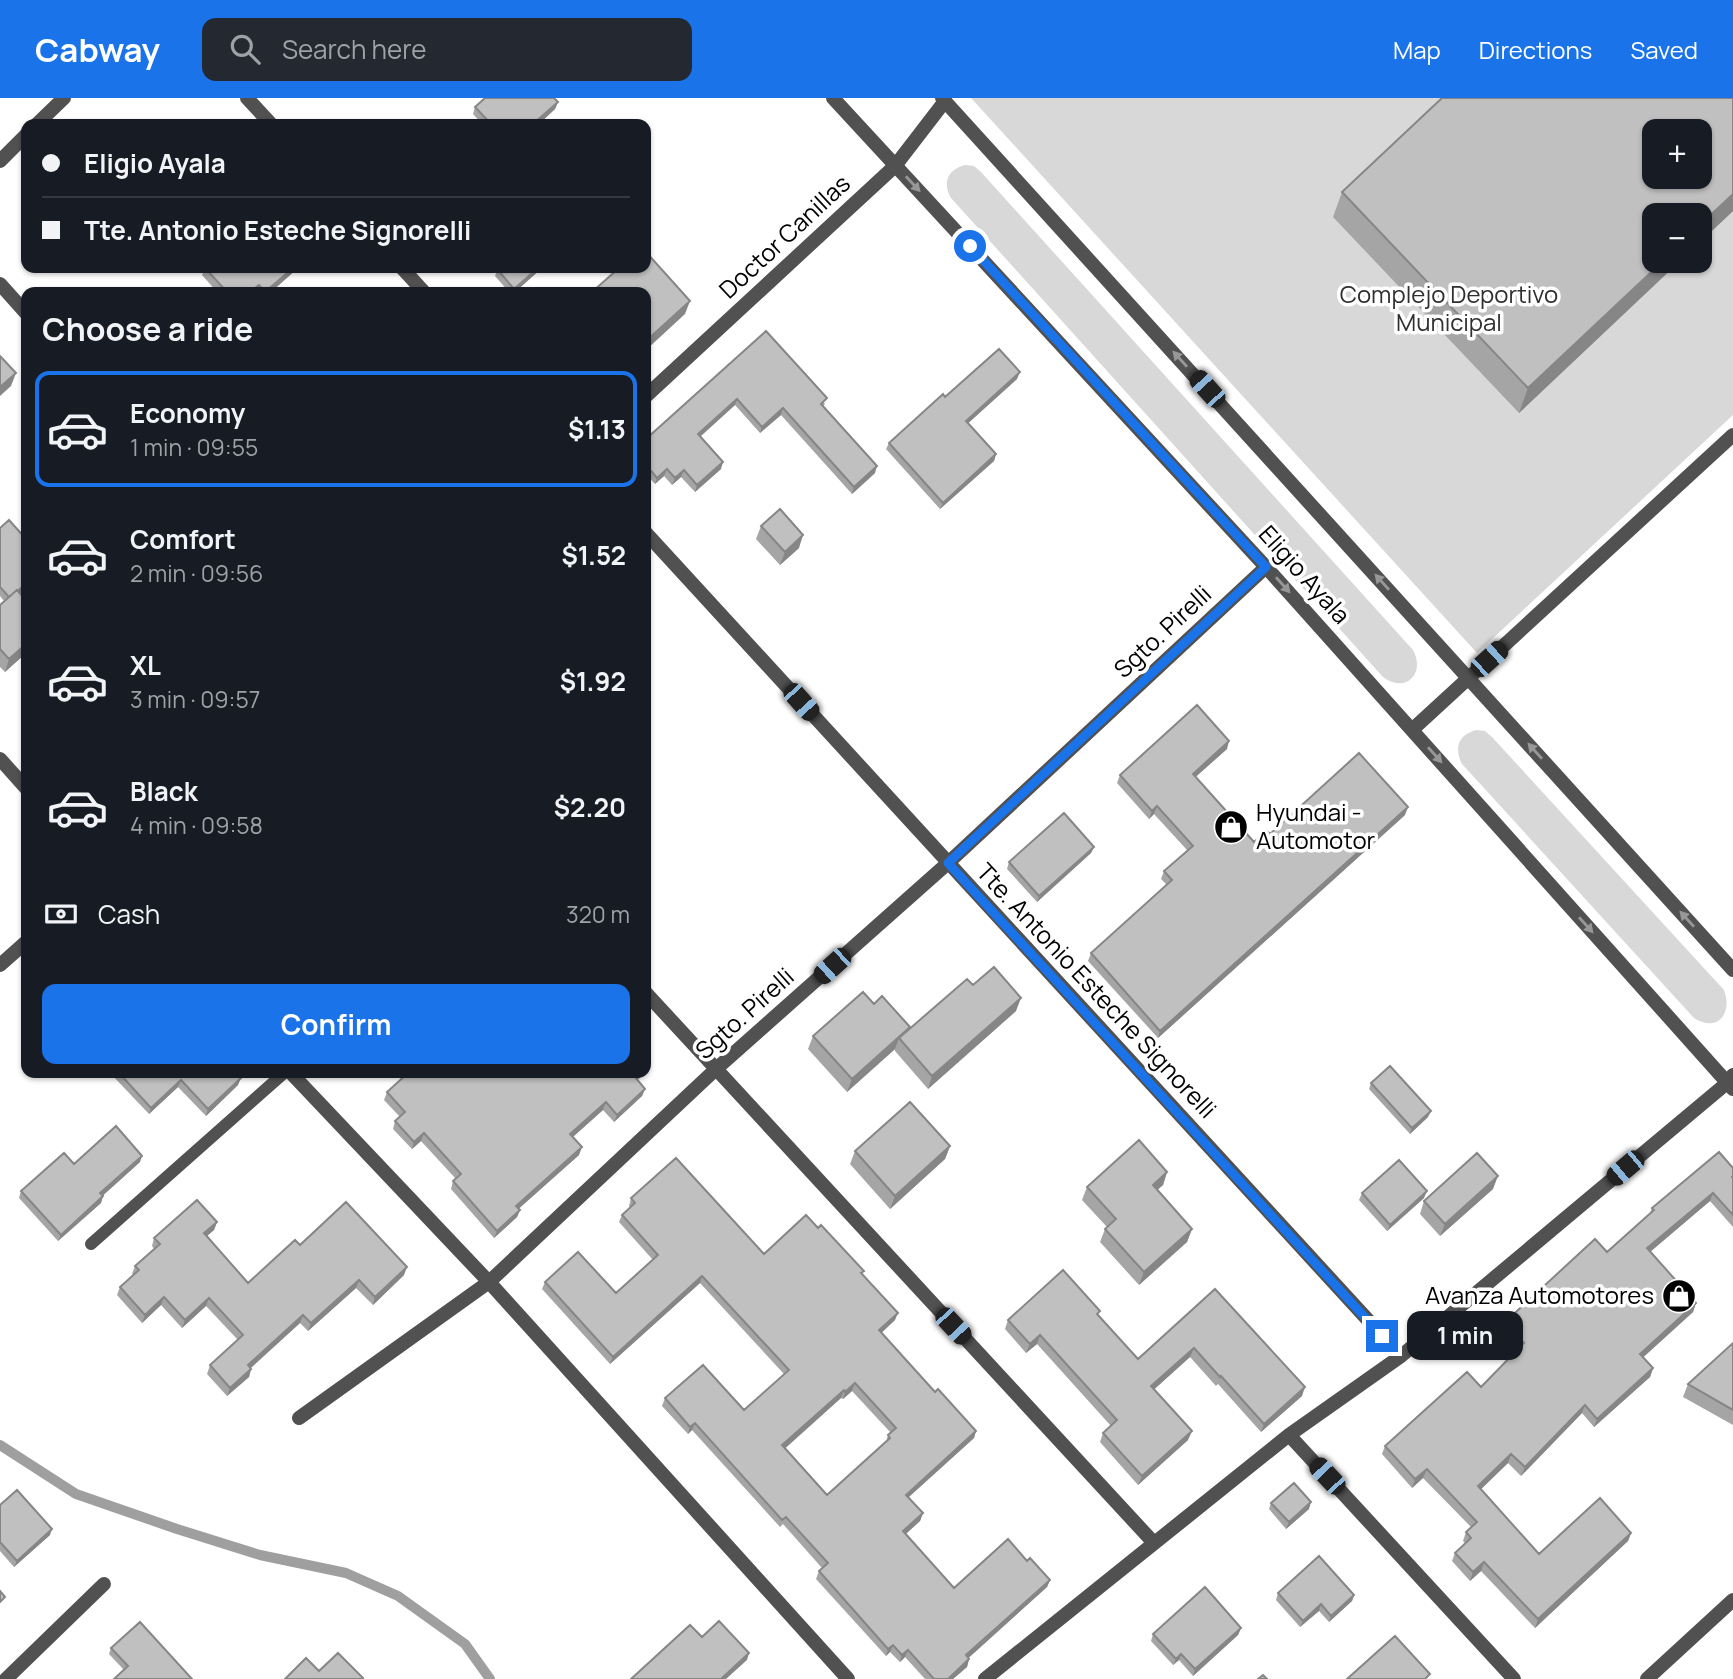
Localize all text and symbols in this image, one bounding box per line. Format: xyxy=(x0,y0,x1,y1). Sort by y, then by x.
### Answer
search box xyxy=(202,18,692,81)
text: Cabway xyxy=(35,27,160,72)
icon: search xyxy=(226,30,264,68)
text: Search here xyxy=(282,31,427,67)
text: Map xyxy=(1393,33,1441,66)
text: Directions xyxy=(1479,33,1592,66)
text: Saved xyxy=(1630,33,1698,66)
map controls xyxy=(1642,119,1712,273)
button: + xyxy=(1642,119,1712,189)
text: Eligio Ayala xyxy=(84,145,226,181)
street label: Doctor Canillas xyxy=(711,167,857,305)
one-way arrow xyxy=(904,175,920,192)
button: − xyxy=(1642,203,1712,273)
text: Tte. Antonio Esteche Signorelli xyxy=(84,212,471,248)
route start xyxy=(954,230,986,262)
park label: Complejo Deportivo Municipal xyxy=(1340,277,1558,338)
text: Choose a ride xyxy=(42,307,253,351)
one-way arrow xyxy=(1172,351,1188,368)
car xyxy=(1186,366,1229,412)
text: Economy xyxy=(130,395,245,431)
icon: car xyxy=(46,398,109,461)
text: $1.13 xyxy=(568,411,626,447)
text: 1 min · 09:55 xyxy=(130,431,258,463)
street label: Eligio Ayala xyxy=(1252,518,1358,630)
text: Comfort xyxy=(130,521,236,557)
icon: car xyxy=(46,524,109,587)
text: $1.52 xyxy=(561,537,626,573)
text: 2 min · 09:56 xyxy=(130,557,263,589)
one-way arrow xyxy=(1374,573,1390,591)
street label: Sgto. Pirelli xyxy=(1106,577,1218,685)
one-way arrow xyxy=(1275,577,1290,594)
car xyxy=(1467,637,1512,681)
text: XL xyxy=(130,647,161,683)
icon: car xyxy=(46,650,109,713)
text: $1.92 xyxy=(560,663,626,699)
car xyxy=(780,679,823,725)
text: 3 min · 09:57 xyxy=(130,683,260,715)
one-way arrow xyxy=(1527,743,1543,760)
one-way arrow xyxy=(1427,746,1442,763)
text: Black xyxy=(130,773,198,809)
icon: car xyxy=(46,776,109,839)
text: $2.20 xyxy=(554,789,626,825)
place label: Hyundai - Automotor xyxy=(1256,795,1376,856)
shop icon: Hyundai - Automotor xyxy=(1212,808,1250,846)
text: 4 min · 09:58 xyxy=(130,809,263,841)
street label: Tte. Antonio Esteche Signorelli xyxy=(970,855,1224,1125)
icon: cash xyxy=(42,895,80,933)
text: Cash xyxy=(98,896,160,932)
text: 320 m xyxy=(566,898,630,930)
one-way arrow xyxy=(1679,910,1695,928)
one-way arrow xyxy=(1578,916,1594,933)
car xyxy=(810,944,855,988)
street label: Sgto. Pirelli xyxy=(688,960,800,1066)
button: Confirm xyxy=(42,984,630,1064)
car xyxy=(1603,1146,1648,1190)
shop icon: Avanza Automotores xyxy=(1660,1277,1698,1315)
place label: Avanza Automotores xyxy=(1425,1278,1654,1311)
car xyxy=(931,1303,976,1349)
callout: 1 min xyxy=(1406,1312,1522,1360)
text: 1 min xyxy=(1437,1319,1493,1351)
route end xyxy=(1366,1320,1398,1352)
car xyxy=(1305,1453,1350,1499)

